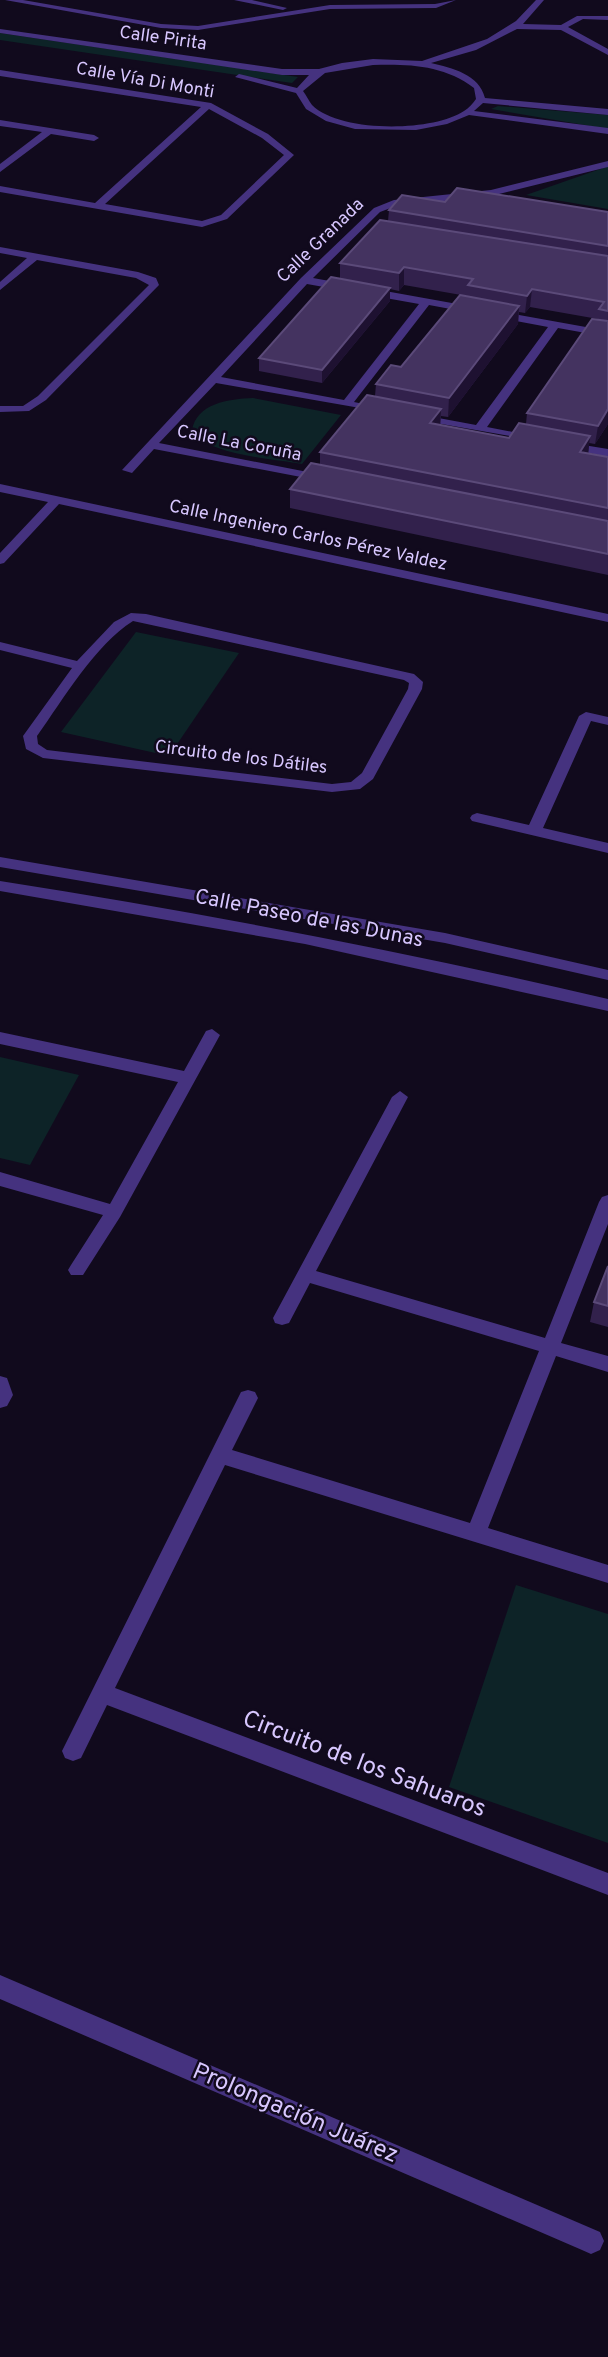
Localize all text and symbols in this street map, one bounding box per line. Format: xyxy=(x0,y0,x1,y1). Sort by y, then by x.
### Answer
street label: Calle Pirita xyxy=(118,21,208,57)
street label: Calle Vía Di Monti xyxy=(74,58,216,104)
street label: Calle Granada xyxy=(272,194,370,288)
street label: Calle La Coruña xyxy=(175,421,303,467)
street label: Calle Ingeniero Carlos Pérez Valdez xyxy=(167,495,449,577)
street label: Circuito de los Dátiles xyxy=(153,736,329,780)
street label: Calle Paseo de las Dunas xyxy=(192,884,426,954)
street label: Circuito de los Sahuaros xyxy=(238,1705,490,1825)
street label: Prolongación Juárez xyxy=(188,2057,402,2171)

